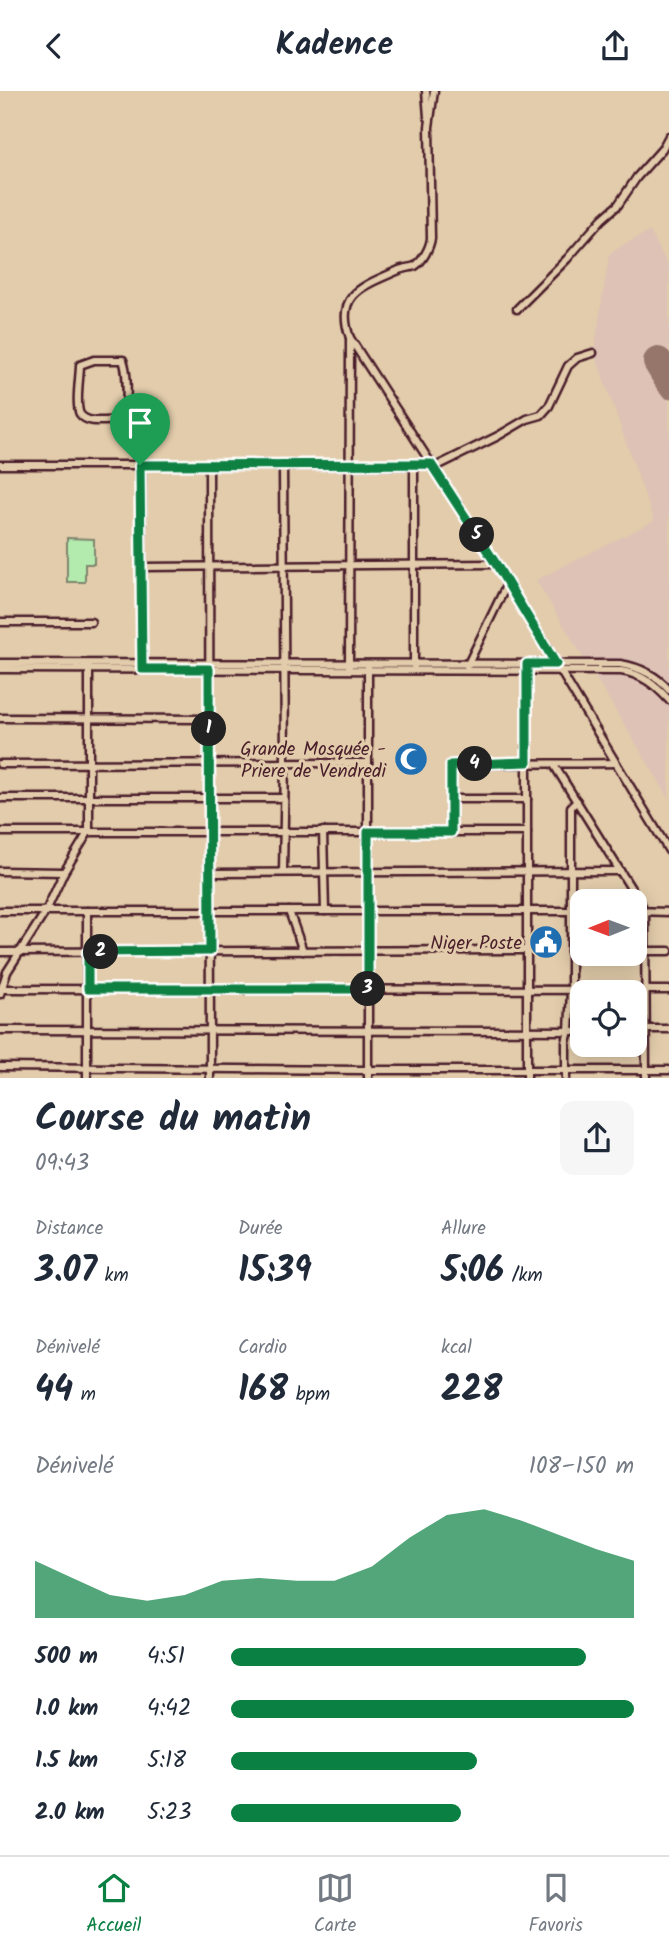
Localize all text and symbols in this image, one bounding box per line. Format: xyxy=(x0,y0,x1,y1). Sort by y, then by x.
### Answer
text: Kadence xyxy=(276,20,393,71)
icon: back xyxy=(35,27,73,65)
icon: share xyxy=(596,27,634,65)
pin xyxy=(110,393,170,465)
icon: arrive xyxy=(121,404,159,442)
pin: 5 xyxy=(460,517,494,553)
text: 5 xyxy=(472,519,481,549)
pin: 1 xyxy=(192,711,227,747)
text: 1 xyxy=(206,713,211,743)
place label: Grande Mosquée - Priere de Vendredi xyxy=(240,735,387,787)
mosque icon: Grande Mosquée - Priere de Vendredi xyxy=(392,740,430,778)
pin: 4 xyxy=(458,747,492,781)
text: 4 xyxy=(469,748,480,778)
north arrow xyxy=(570,889,648,966)
map controls xyxy=(570,889,647,1057)
public building icon: Niger Poste xyxy=(527,923,565,961)
place label: Niger Poste xyxy=(430,929,522,959)
pin: 2 xyxy=(84,935,119,969)
text: 2 xyxy=(95,936,106,966)
pin: 3 xyxy=(350,971,386,1007)
text: 3 xyxy=(362,973,373,1003)
button: locate xyxy=(570,980,647,1057)
text: Course du matin xyxy=(35,1090,311,1150)
button: share xyxy=(560,1101,634,1175)
text: 09:43 xyxy=(35,1146,89,1182)
text: Distance xyxy=(35,1214,103,1244)
text: Durée xyxy=(238,1214,283,1244)
text: Allure xyxy=(441,1214,486,1244)
text: 3.07 xyxy=(35,1244,97,1300)
text: 15:39 xyxy=(238,1244,312,1300)
text: 5:06 xyxy=(441,1244,504,1300)
text: km xyxy=(97,1261,129,1291)
text: /km xyxy=(504,1261,543,1291)
text: Dénivelé xyxy=(35,1333,100,1363)
text: Cardio xyxy=(238,1333,287,1363)
text: kcal xyxy=(441,1333,472,1363)
text: 44 xyxy=(35,1363,73,1419)
text: 168 xyxy=(238,1363,288,1419)
text: 228 xyxy=(441,1363,502,1419)
text: m xyxy=(73,1380,96,1410)
text: bpm xyxy=(288,1380,330,1410)
text: Dénivelé xyxy=(35,1449,113,1485)
text: 108–150 m xyxy=(529,1449,634,1485)
text: 500 m xyxy=(35,1639,98,1675)
text: 4:51 xyxy=(147,1639,185,1675)
text: 1.0 km xyxy=(35,1691,98,1727)
text: 4:42 xyxy=(147,1691,191,1727)
text: 1.5 km xyxy=(35,1743,98,1779)
text: 5:18 xyxy=(147,1743,186,1779)
text: 2.0 km xyxy=(35,1795,105,1831)
text: 5:23 xyxy=(147,1795,192,1831)
tab: Accueil xyxy=(86,1869,141,1941)
tab: Carte xyxy=(314,1869,356,1941)
tab: Favoris xyxy=(528,1869,583,1941)

